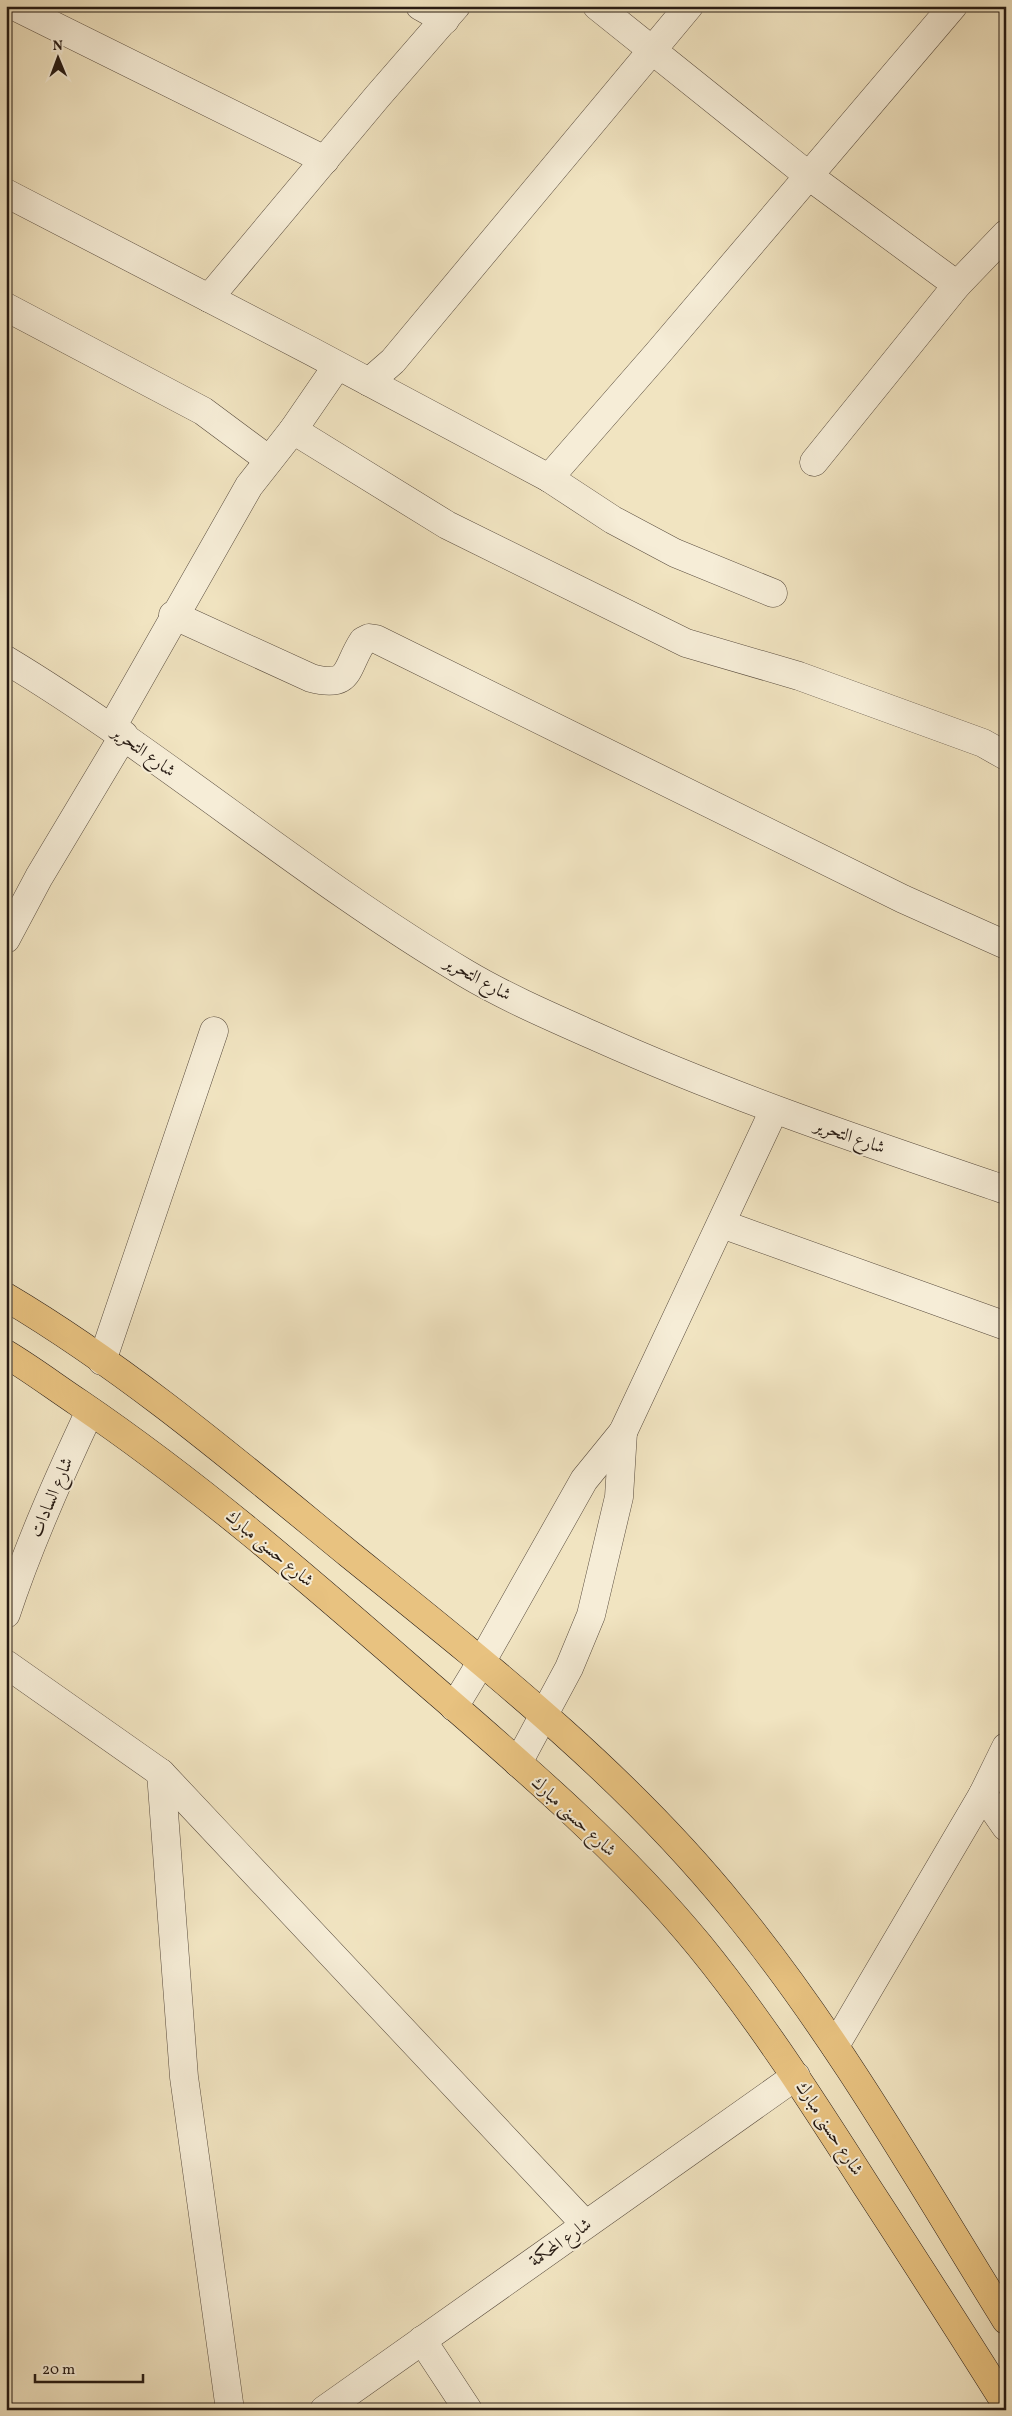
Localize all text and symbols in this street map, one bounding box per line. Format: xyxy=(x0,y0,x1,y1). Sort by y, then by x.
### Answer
north arrow xyxy=(32,32,82,82)
text: N xyxy=(53,37,63,56)
street label: شارع التحرير xyxy=(104,719,180,785)
street label: شارع التحرير xyxy=(437,950,515,1009)
street label: شارع التحرير xyxy=(808,1113,888,1162)
street label: شارع السادات xyxy=(24,1454,81,1542)
street label: شارع حسنى مبارك xyxy=(219,1505,318,1594)
street label: شارع حسنى مبارك xyxy=(524,1771,621,1864)
street label: شارع حسنى مبارك xyxy=(788,2077,869,2181)
street label: شارع المحكمة xyxy=(525,2213,598,2275)
scale bar xyxy=(35,2351,142,2383)
text: 20 m xyxy=(42,2360,75,2381)

